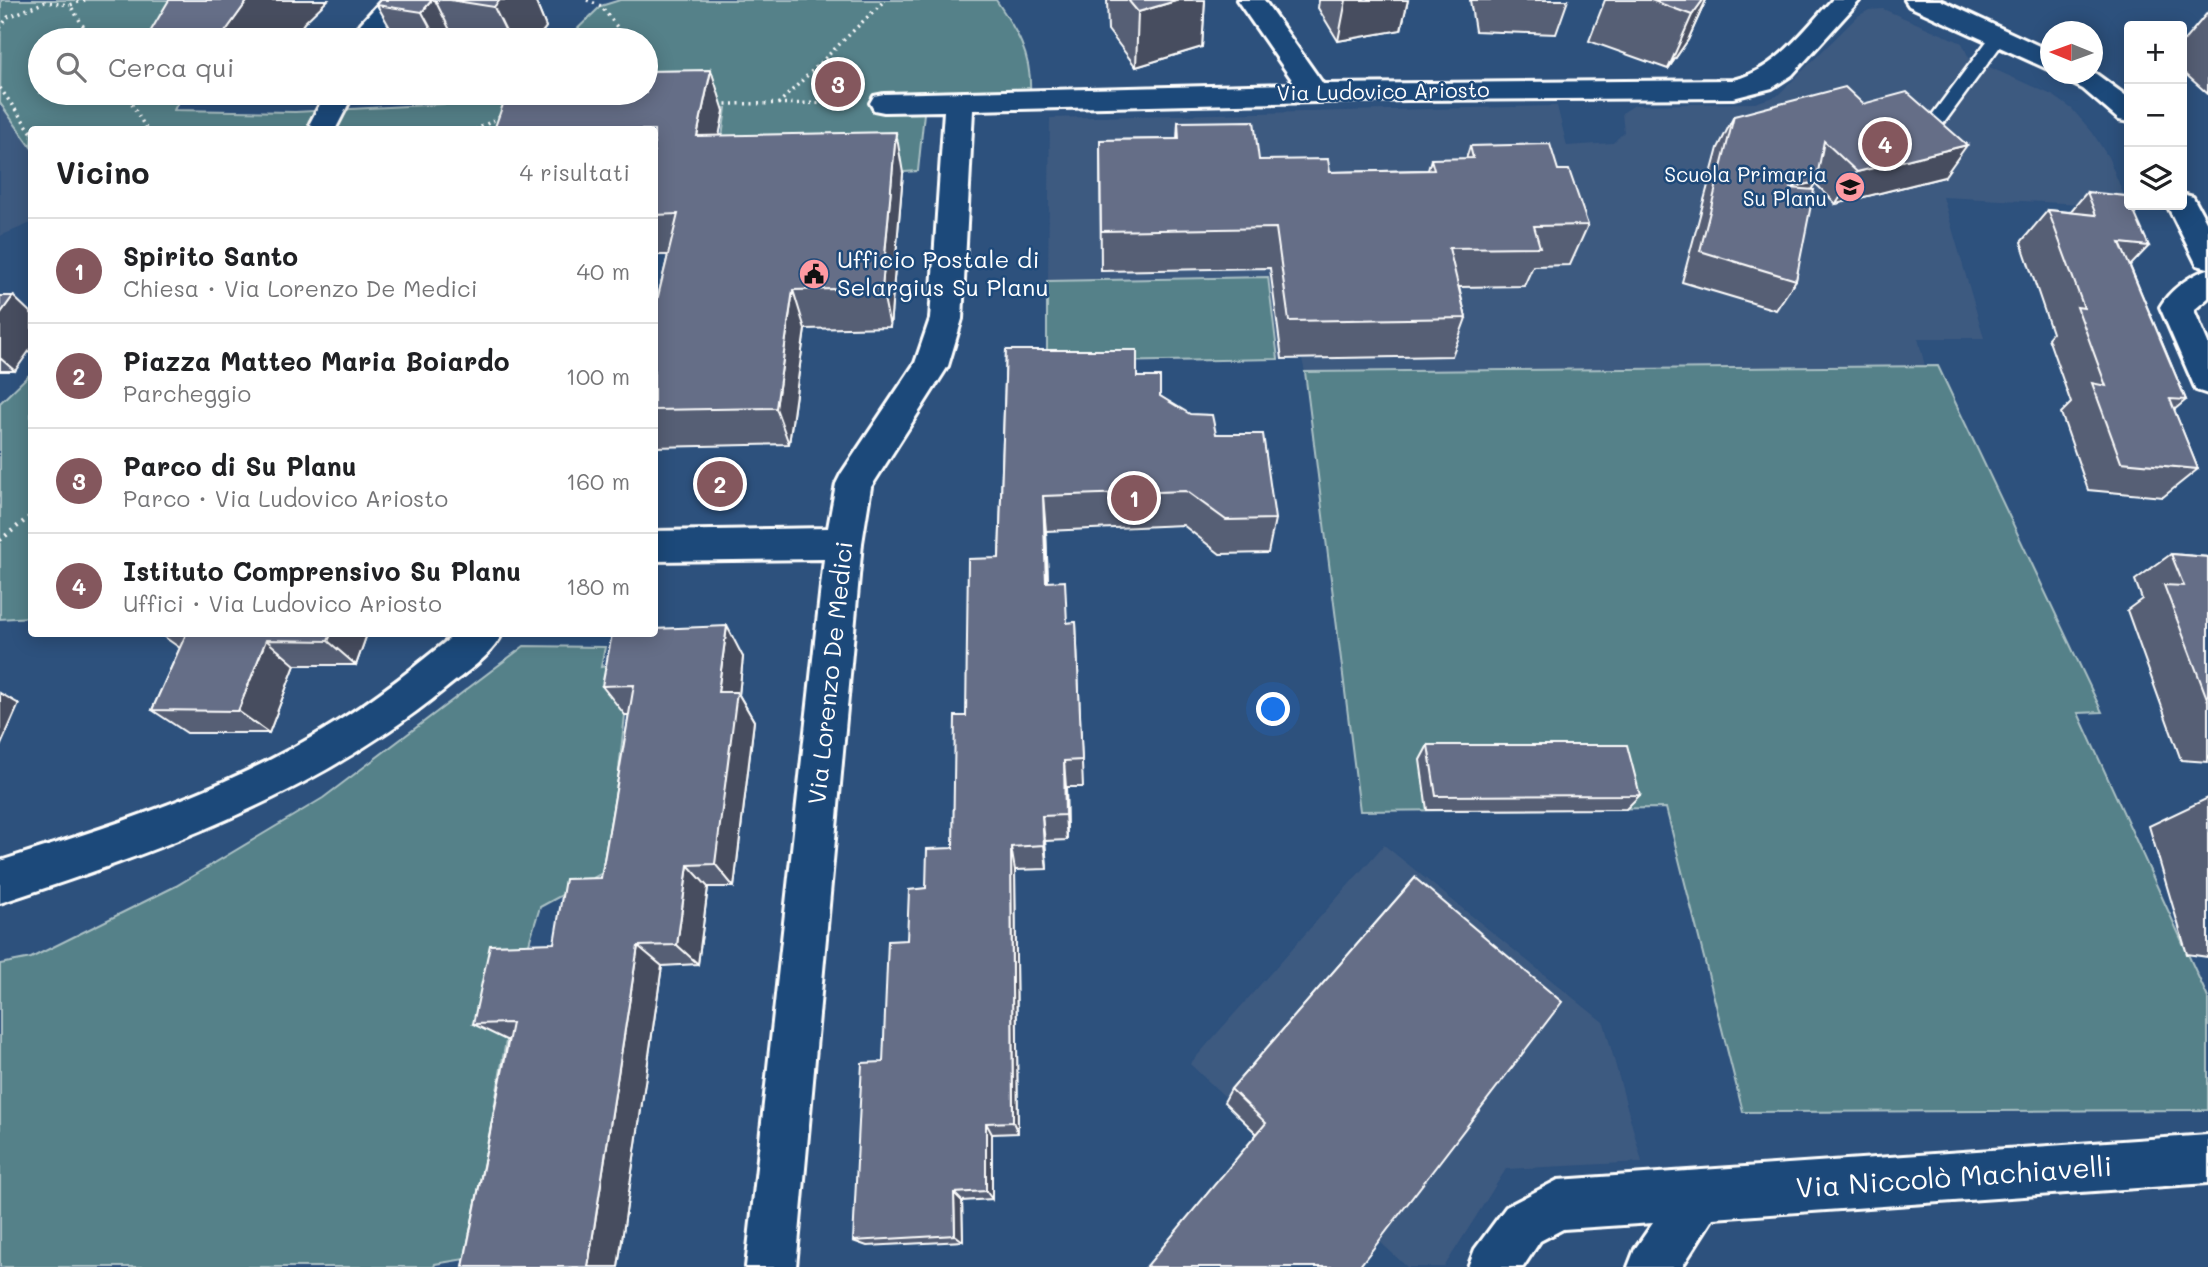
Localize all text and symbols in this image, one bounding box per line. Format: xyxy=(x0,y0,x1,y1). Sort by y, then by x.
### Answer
north arrow xyxy=(2040,21,2103,84)
map controls xyxy=(2124,21,2187,210)
button: + xyxy=(2124,21,2187,84)
search box xyxy=(28,28,658,105)
icon: search xyxy=(52,48,90,86)
text: Cerca qui xyxy=(108,50,234,84)
pin: 3 xyxy=(815,58,861,110)
street label: Via Ludovico Ariosto xyxy=(1276,75,1490,106)
button: − xyxy=(2124,84,2187,147)
pin: 4 xyxy=(1862,118,1908,170)
button: layers xyxy=(2124,147,2187,210)
text: Vicino xyxy=(56,152,150,192)
text: 4 risultati xyxy=(519,157,630,187)
place label: Scuola Primaria Su Planu xyxy=(1664,160,1827,211)
school or university icon: Scuola Primaria Su Planu xyxy=(1833,170,1867,204)
text: Spirito Santo xyxy=(123,239,298,273)
place label: Ufficio Postale di Selargius Su Planu xyxy=(837,243,1049,302)
text: 1 xyxy=(74,256,84,286)
text: 40 m xyxy=(577,256,630,286)
public building icon: Ufficio Postale di Selargius Su Planu xyxy=(797,257,831,291)
text: Chiesa · Via Lorenzo De Medici xyxy=(123,273,478,303)
text: Piazza Matteo Maria Boiardo xyxy=(123,344,509,378)
text: 2 xyxy=(73,361,85,391)
text: 100 m xyxy=(566,361,630,391)
text: Parcheggio xyxy=(123,378,251,408)
text: Parco di Su Planu xyxy=(123,449,357,483)
pin: 2 xyxy=(697,458,743,510)
text: 3 xyxy=(72,466,86,496)
text: 160 m xyxy=(566,466,630,496)
pin: 1 xyxy=(1111,472,1157,524)
text: Parco · Via Ludovico Ariosto xyxy=(123,483,448,513)
street label: Via Lorenzo De Medici xyxy=(800,540,859,806)
text: Istituto Comprensivo Su Planu xyxy=(123,554,521,588)
text: 4 xyxy=(72,571,86,601)
text: 180 m xyxy=(566,571,630,601)
text: Uffici · Via Ludovico Ariosto xyxy=(123,588,442,618)
your location xyxy=(1256,692,1290,726)
street label: Via Niccolò Machiavelli xyxy=(1794,1147,2113,1205)

